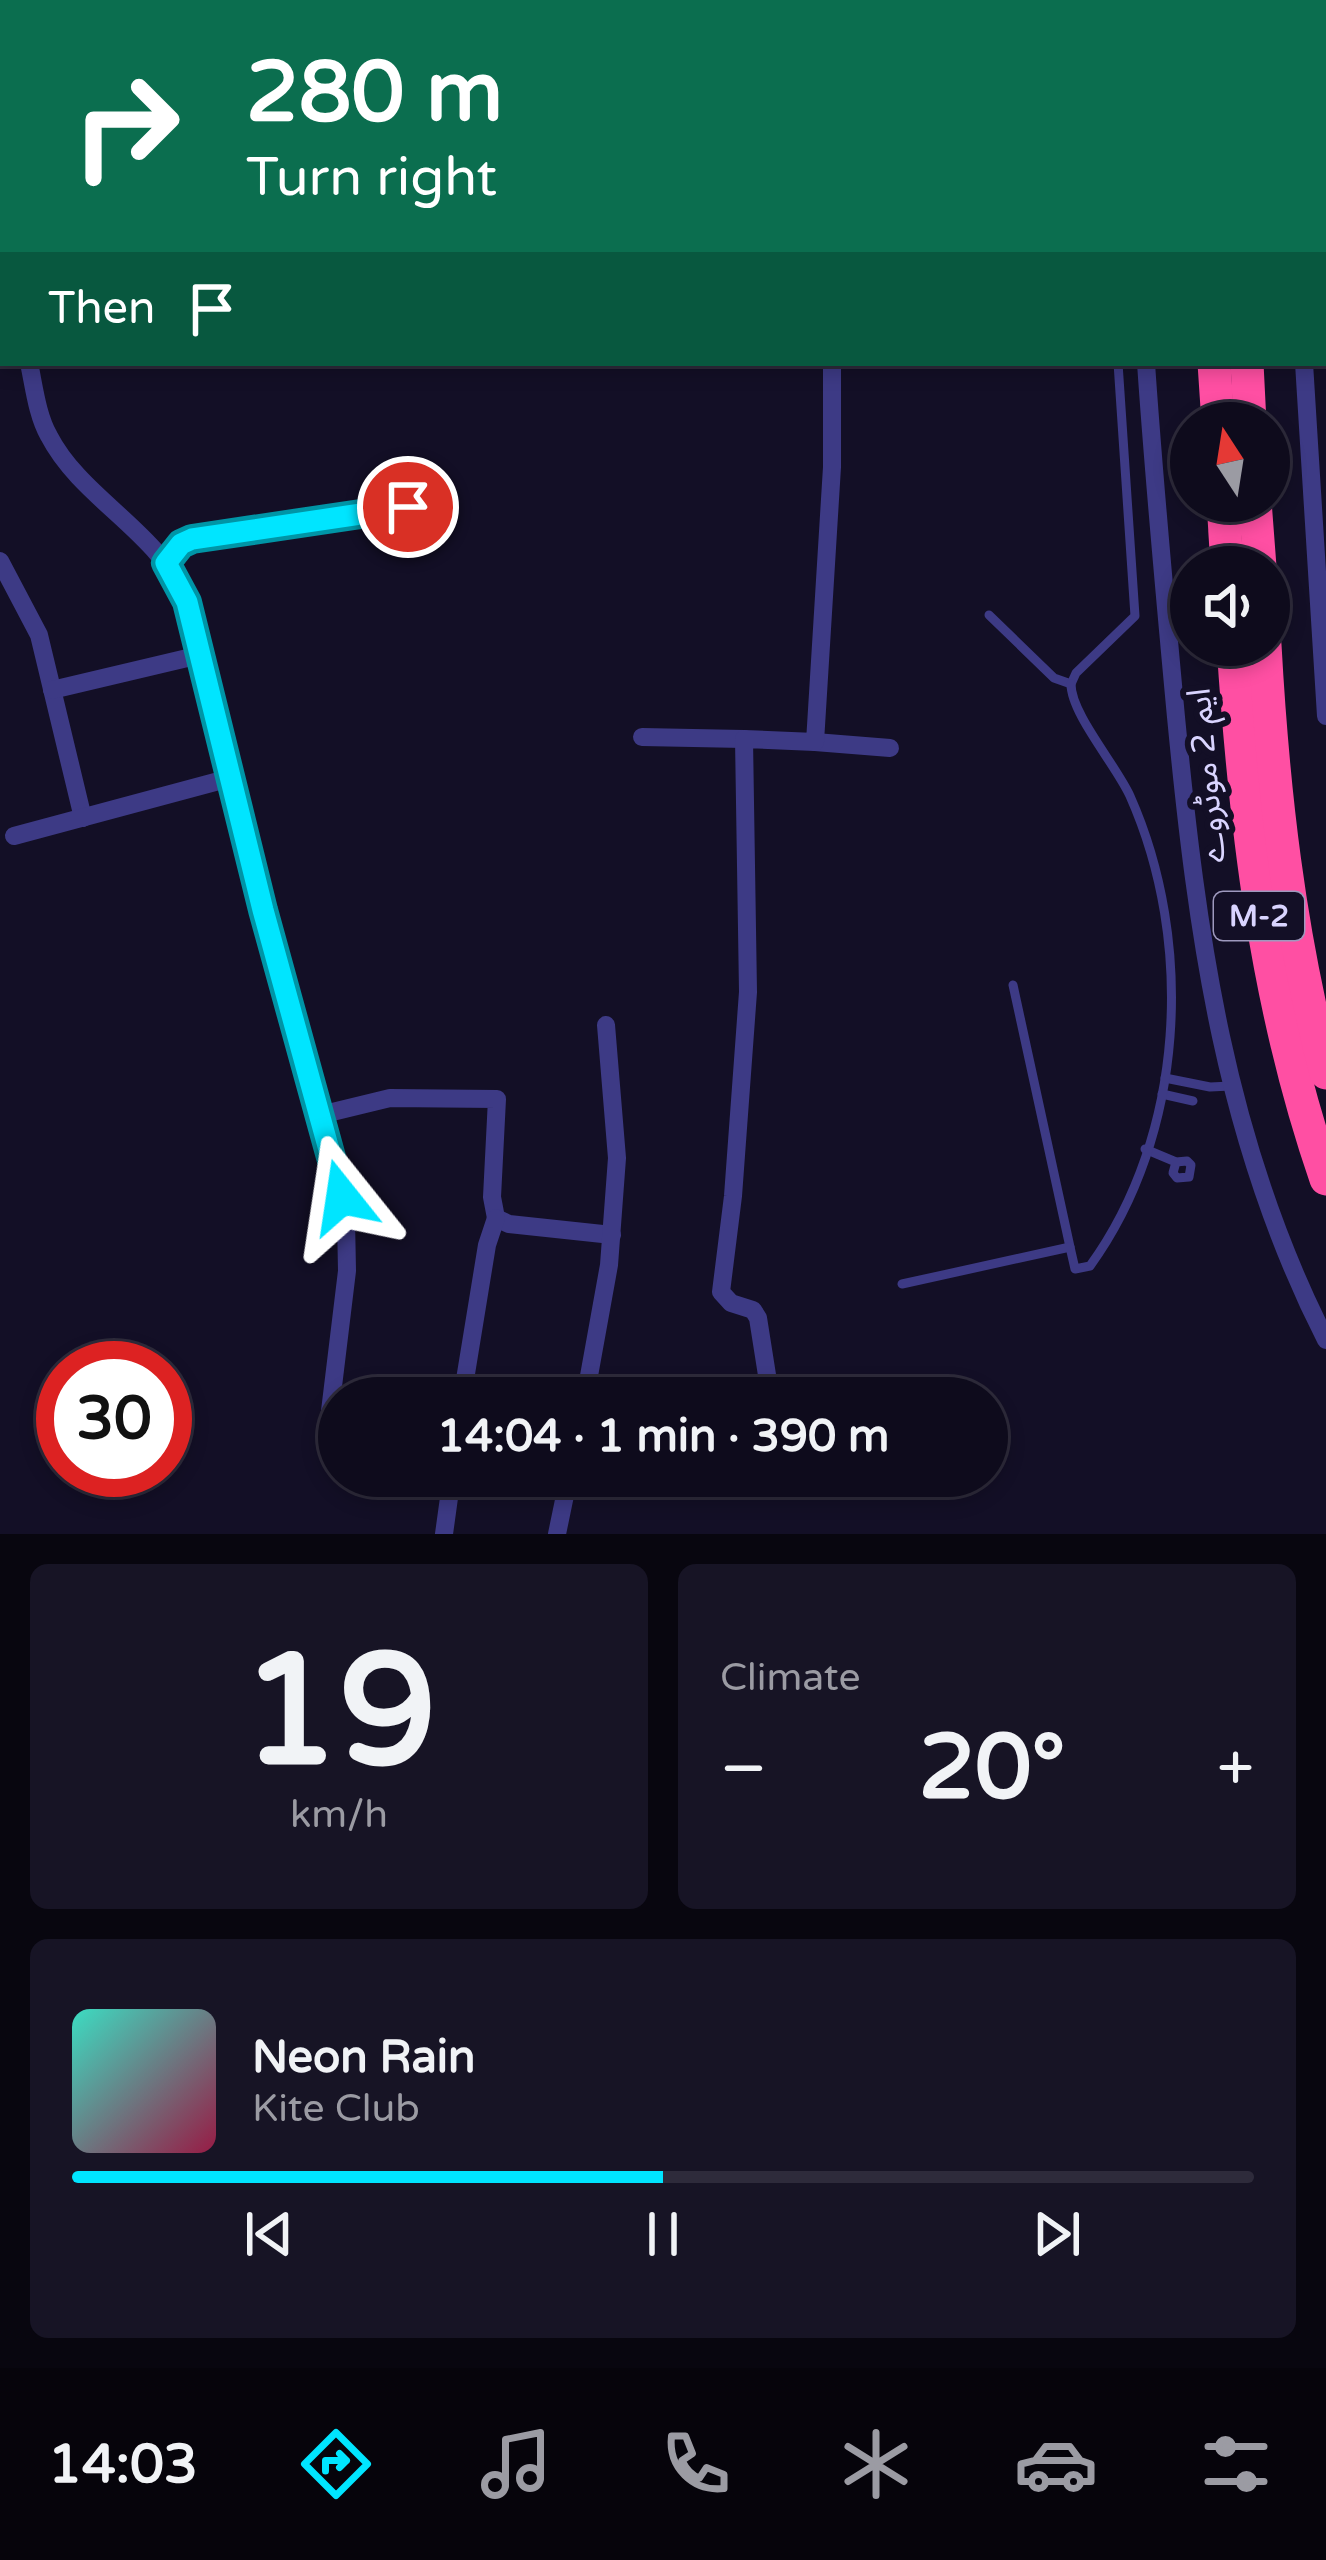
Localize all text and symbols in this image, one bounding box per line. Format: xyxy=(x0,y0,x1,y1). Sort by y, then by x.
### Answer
text: 280 m xyxy=(246,43,503,144)
icon: right xyxy=(48,48,204,204)
text: Turn right xyxy=(246,145,497,210)
icon: arrive xyxy=(179,276,245,342)
text: Then xyxy=(48,282,155,336)
north arrow xyxy=(1170,402,1290,522)
map controls xyxy=(1170,402,1290,666)
pin xyxy=(357,456,459,558)
icon: arrive xyxy=(375,474,441,540)
button: sound xyxy=(1170,546,1290,666)
street label: ایم 2 موٹروے xyxy=(1179,686,1239,865)
road number: M-2 xyxy=(1214,892,1304,940)
position arrow xyxy=(279,1134,405,1260)
speed limit sign: 30 xyxy=(36,1341,192,1497)
text: 14:04 · 1 min · 390 m xyxy=(437,1410,889,1464)
text: 19 xyxy=(241,1619,437,1807)
text: Climate xyxy=(720,1654,860,1701)
text: 20° xyxy=(918,1714,1065,1823)
text: − xyxy=(720,1729,767,1809)
text: + xyxy=(1217,1729,1254,1809)
text: km/h xyxy=(290,1791,388,1838)
text: Neon Rain xyxy=(252,2031,475,2085)
text: Kite Club xyxy=(252,2085,420,2132)
icon: previous xyxy=(236,2201,302,2267)
icon: pause xyxy=(630,2201,696,2267)
icon: next xyxy=(1024,2201,1090,2267)
icon: directions xyxy=(294,2422,378,2506)
icon: music xyxy=(474,2422,558,2506)
icon: phone xyxy=(654,2422,738,2506)
icon: climate xyxy=(834,2422,918,2506)
icon: car xyxy=(1014,2422,1098,2506)
icon: filters xyxy=(1194,2422,1278,2506)
text: 14:03 xyxy=(48,2432,198,2497)

